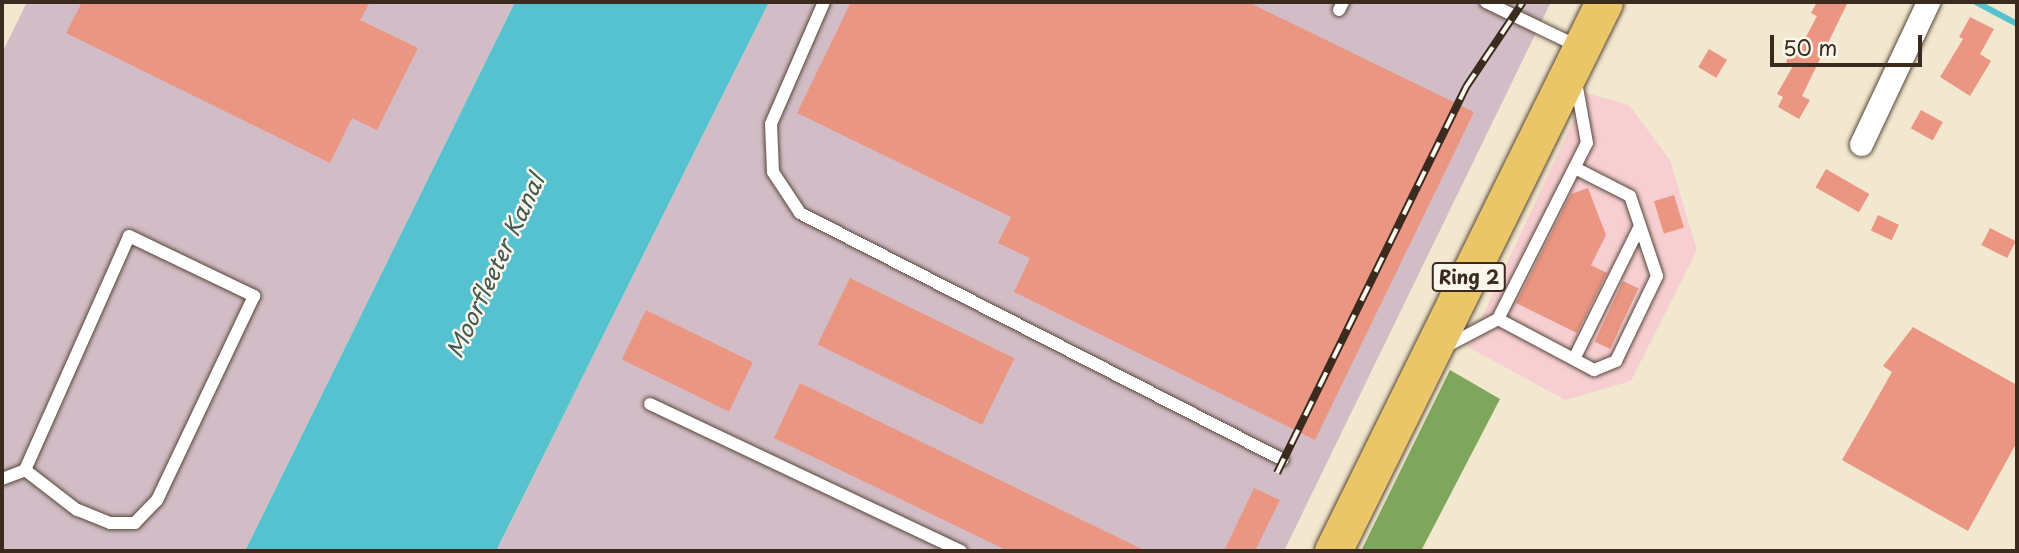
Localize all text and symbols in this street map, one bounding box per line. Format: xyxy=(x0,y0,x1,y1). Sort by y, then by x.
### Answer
scale bar xyxy=(1774,21,1926,65)
text: 50 m xyxy=(1783,31,1837,63)
water label: Moorfleeter Kanal xyxy=(440,169,550,363)
road number: Ring 2 xyxy=(1430,262,1508,292)

